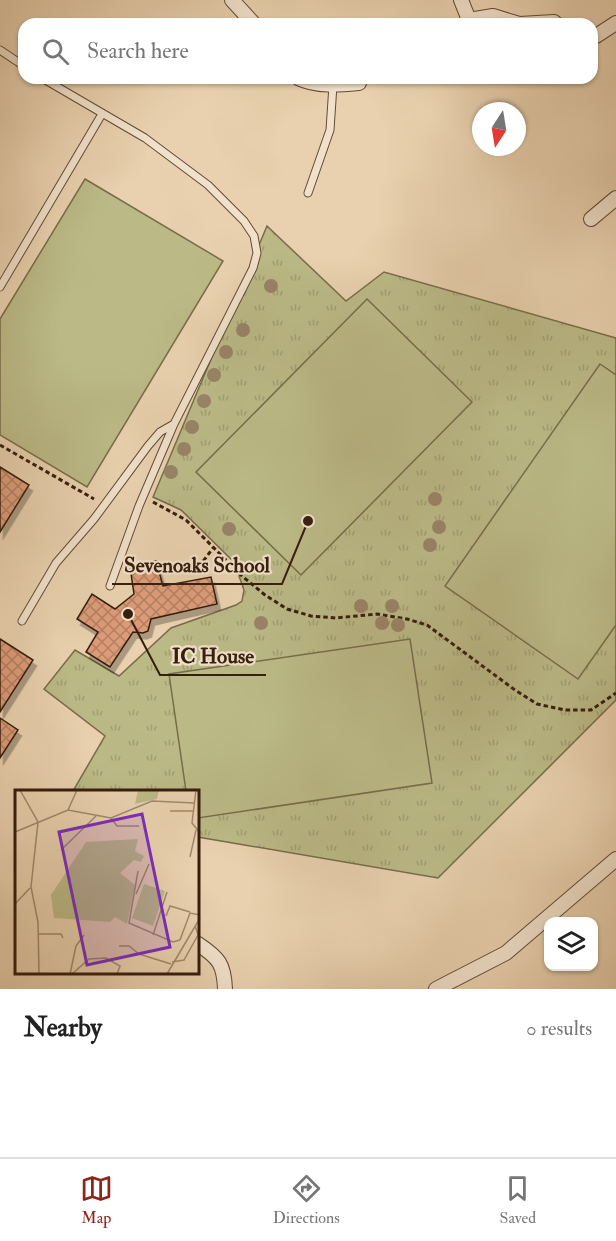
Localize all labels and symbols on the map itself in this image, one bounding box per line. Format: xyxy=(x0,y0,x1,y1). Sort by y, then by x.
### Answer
north arrow xyxy=(472,102,526,156)
callout: Sevenoaks School xyxy=(112,545,282,584)
text: Sevenoaks School xyxy=(124,552,270,579)
callout: IC House xyxy=(160,636,266,675)
text: IC House xyxy=(172,643,254,670)
inset map xyxy=(15,790,200,974)

